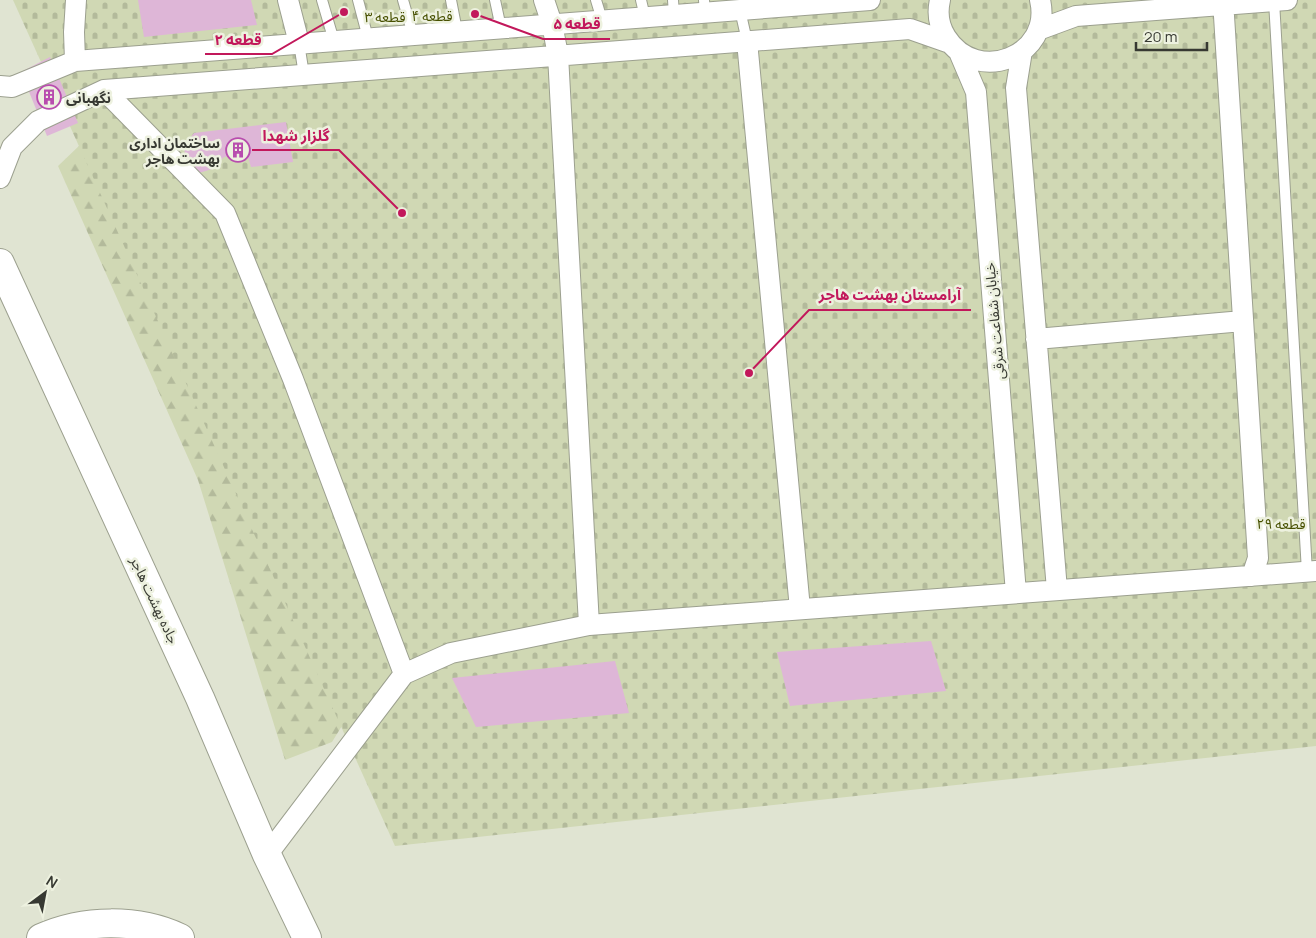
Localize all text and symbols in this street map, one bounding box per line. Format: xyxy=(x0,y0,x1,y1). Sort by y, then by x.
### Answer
park label: قطعه ۴ xyxy=(411,6,453,25)
park label: قطعه ۳ xyxy=(364,7,406,26)
callout: قطعه ۵ xyxy=(543,9,610,39)
text: قطعه ۵ xyxy=(553,13,601,34)
scale bar xyxy=(1136,20,1207,52)
callout: قطعه ۲ xyxy=(205,24,272,54)
text: 20 m xyxy=(1144,26,1177,47)
text: قطعه ۲ xyxy=(214,29,262,50)
building icon: نگهبانی xyxy=(36,84,62,110)
place label: نگهبانی xyxy=(66,88,111,107)
callout: گلزار شهدا xyxy=(252,120,339,150)
text: گلزار شهدا xyxy=(262,125,330,146)
place label: ساختمان اداری بهشت هاجر xyxy=(129,133,220,168)
building icon: ساختمان اداری بهشت هاجر xyxy=(225,137,251,163)
street label: خیابان شفاعت شرقی xyxy=(979,262,1009,380)
callout: آرامستان بهشت هاجر xyxy=(809,280,971,310)
text: آرامستان بهشت هاجر xyxy=(818,284,962,305)
park label: قطعه ۲۹ xyxy=(1256,514,1306,533)
street label: جاده بهشت هاجر xyxy=(126,552,184,647)
north arrow xyxy=(20,868,70,918)
text: N xyxy=(43,871,61,892)

